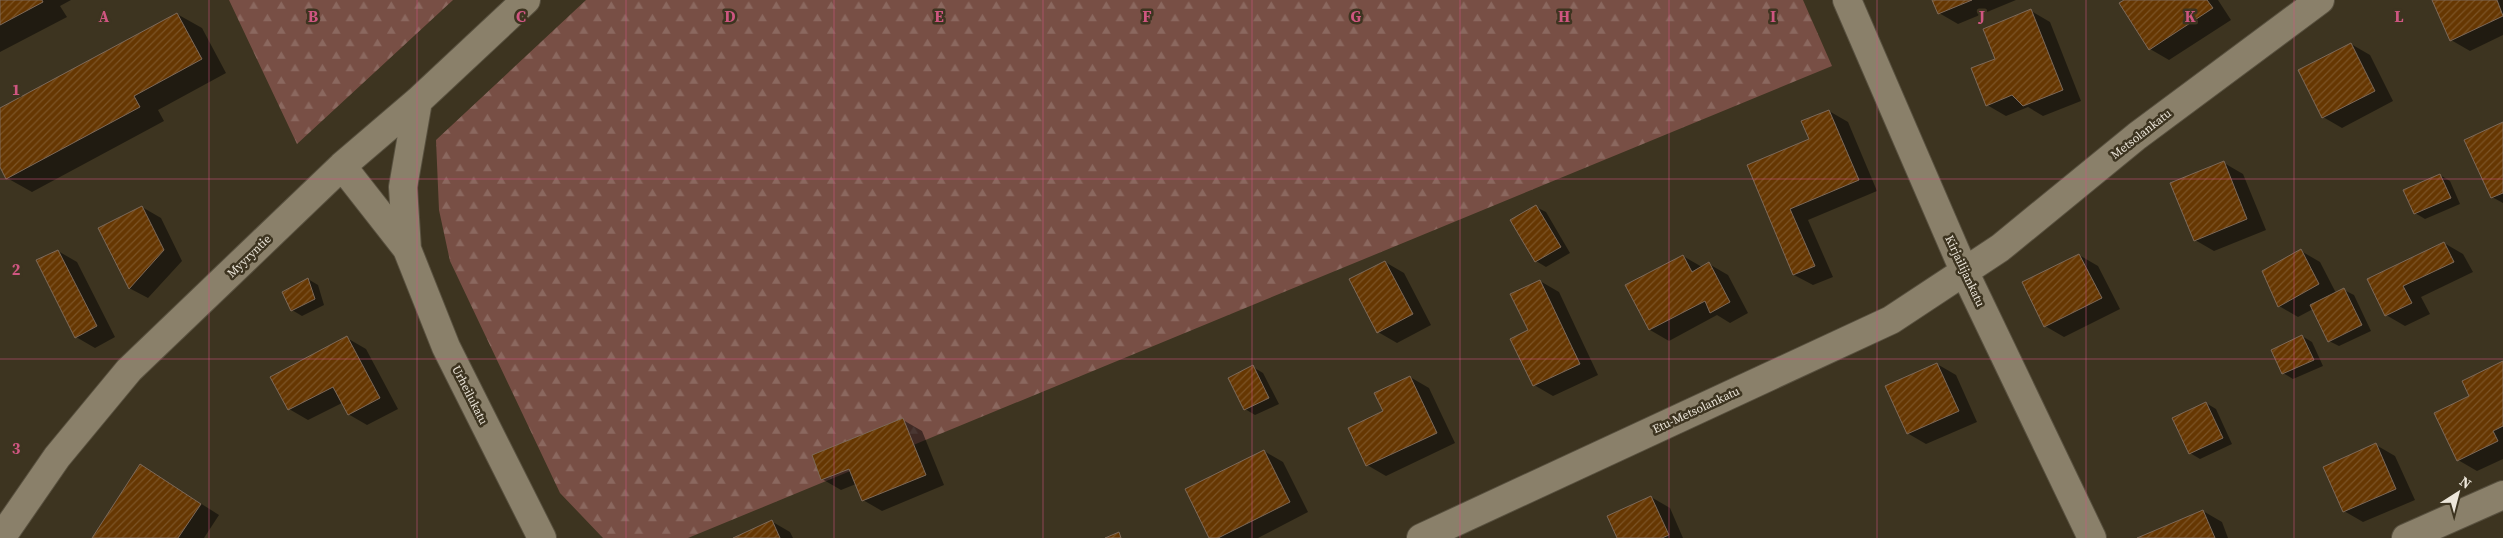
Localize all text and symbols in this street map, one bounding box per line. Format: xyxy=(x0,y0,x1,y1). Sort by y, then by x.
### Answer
text: A xyxy=(99,5,110,27)
text: B xyxy=(308,5,319,27)
text: C xyxy=(516,5,526,27)
text: D xyxy=(724,5,736,27)
text: E xyxy=(934,5,944,27)
text: F xyxy=(1142,5,1152,27)
text: G xyxy=(1351,5,1362,27)
text: H xyxy=(1558,5,1570,27)
text: I xyxy=(1770,5,1776,27)
text: J xyxy=(1978,5,1985,27)
text: K xyxy=(2184,5,2196,27)
text: L xyxy=(2394,5,2404,27)
text: 1 xyxy=(12,78,20,100)
street label: Metsolankatu xyxy=(2107,105,2175,163)
street label: Myyryntie xyxy=(224,231,274,281)
street label: Kirjailijankatu xyxy=(1941,233,1989,309)
text: 2 xyxy=(12,258,21,280)
street label: Urheilukatu xyxy=(448,363,492,427)
street label: Etu-Metsolankatu xyxy=(1650,383,1742,437)
text: 3 xyxy=(12,437,21,459)
north arrow xyxy=(2433,468,2483,518)
text: N xyxy=(2456,471,2476,494)

